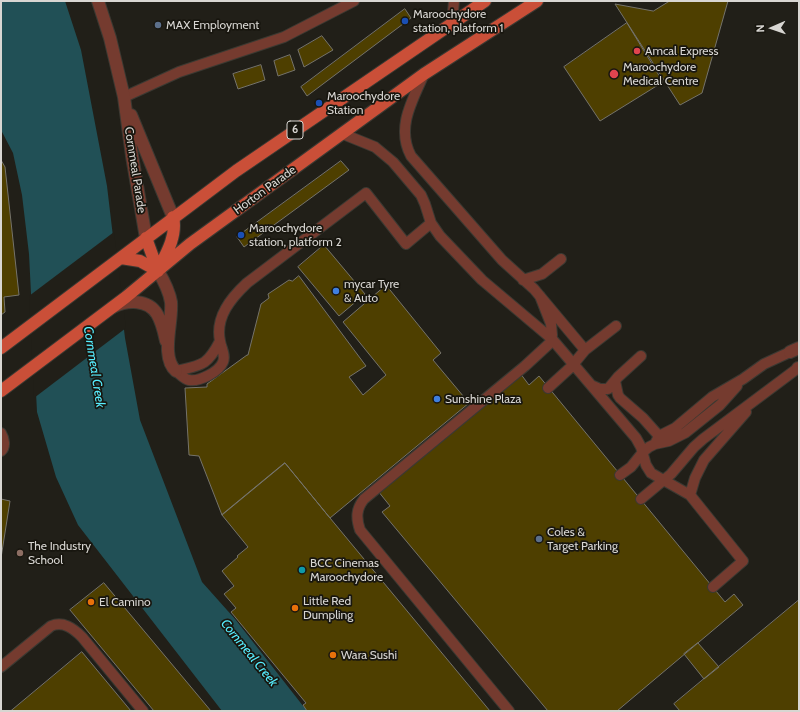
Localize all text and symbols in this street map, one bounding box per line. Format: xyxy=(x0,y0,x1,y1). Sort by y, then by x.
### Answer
place label: Maroochydore station, platform 1 xyxy=(413,7,503,35)
north arrow xyxy=(752,8,792,48)
marker: Maroochydore station, platform 1 xyxy=(400,16,410,26)
place label: MAX Employment xyxy=(166,18,259,32)
marker: MAX Employment xyxy=(153,20,163,30)
text: N xyxy=(753,24,767,33)
place label: Amcal Express xyxy=(645,44,718,58)
marker: Amcal Express xyxy=(632,46,642,56)
place label: Maroochydore Medical Centre xyxy=(623,60,698,88)
marker: Maroochydore Medical Centre xyxy=(608,68,620,80)
place label: Maroochydore Station xyxy=(327,89,400,117)
marker: Maroochydore Station xyxy=(314,98,324,108)
road number: 6 xyxy=(287,121,303,139)
street label: Cornmeal Parade xyxy=(121,126,149,214)
street label: Horton Parade xyxy=(231,163,299,217)
place label: Maroochydore station, platform 2 xyxy=(249,221,342,249)
marker: Maroochydore station, platform 2 xyxy=(236,230,246,240)
place label: mycar Tyre & Auto xyxy=(344,277,399,305)
marker: mycar Tyre & Auto xyxy=(331,286,341,296)
water label: Cornmeal Creek xyxy=(80,325,108,409)
place label: Sunshine Plaza xyxy=(445,392,521,406)
marker: Sunshine Plaza xyxy=(432,394,442,404)
place label: Coles & Target Parking xyxy=(547,525,618,553)
marker: Coles & Target Parking xyxy=(534,534,544,544)
place label: The Industry School xyxy=(28,539,91,567)
marker: The Industry School xyxy=(15,548,25,558)
place label: BCC Cinemas Maroochydore xyxy=(310,556,383,584)
marker: BCC Cinemas Maroochydore xyxy=(297,565,307,575)
place label: Little Red Dumpling xyxy=(303,594,353,622)
place label: El Camino xyxy=(99,595,151,609)
marker: El Camino xyxy=(86,597,96,607)
marker: Little Red Dumpling xyxy=(290,603,300,613)
water label: Cornmeal Creek xyxy=(217,616,281,690)
place label: Wara Sushi xyxy=(341,648,397,662)
marker: Wara Sushi xyxy=(328,650,338,660)

